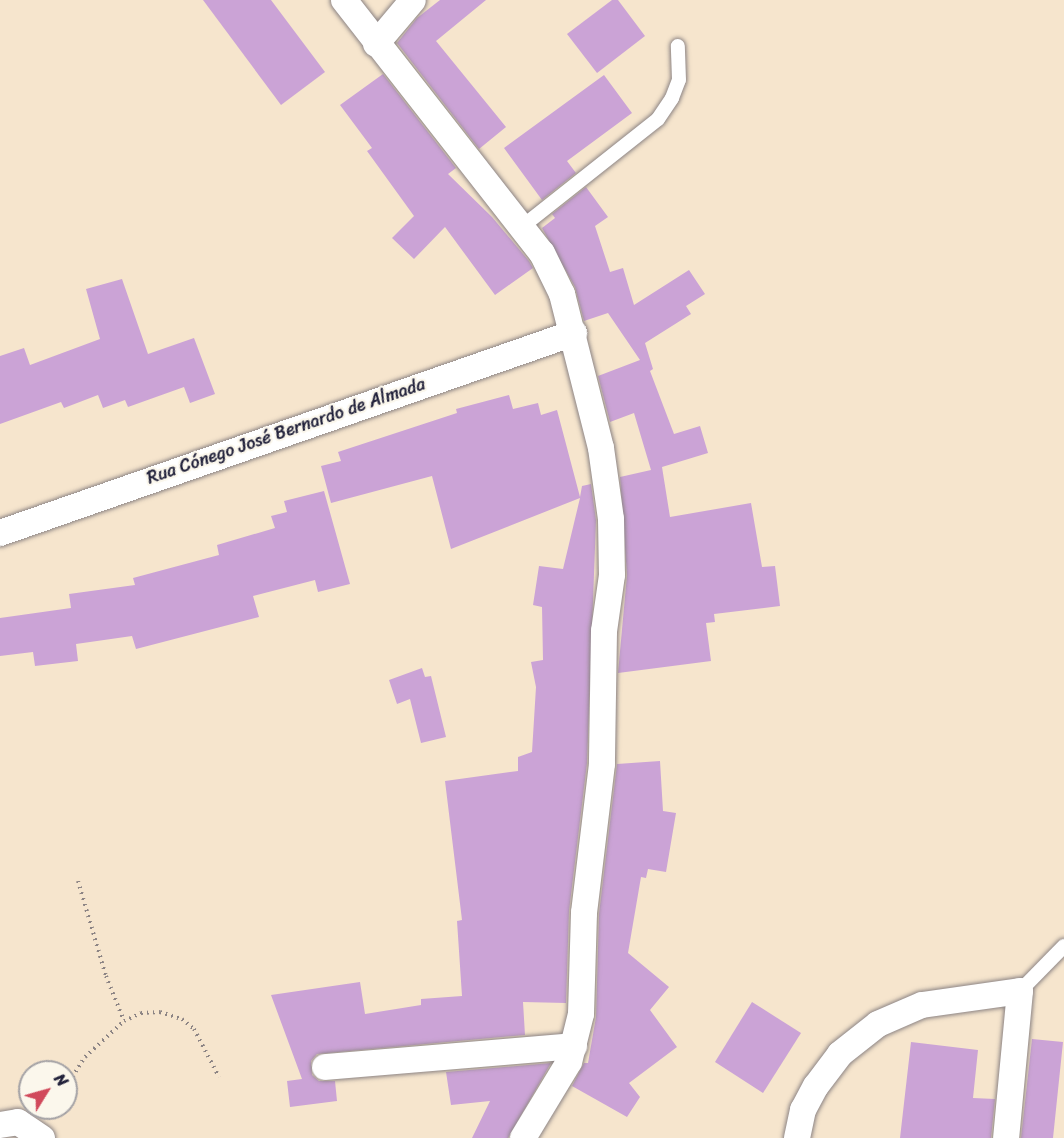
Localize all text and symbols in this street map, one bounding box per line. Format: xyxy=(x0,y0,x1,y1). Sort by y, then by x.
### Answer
street label: Rua Cónego José Bernardo de Almada xyxy=(143,373,429,489)
north arrow xyxy=(18,1060,78,1120)
text: N xyxy=(46,1067,76,1093)

